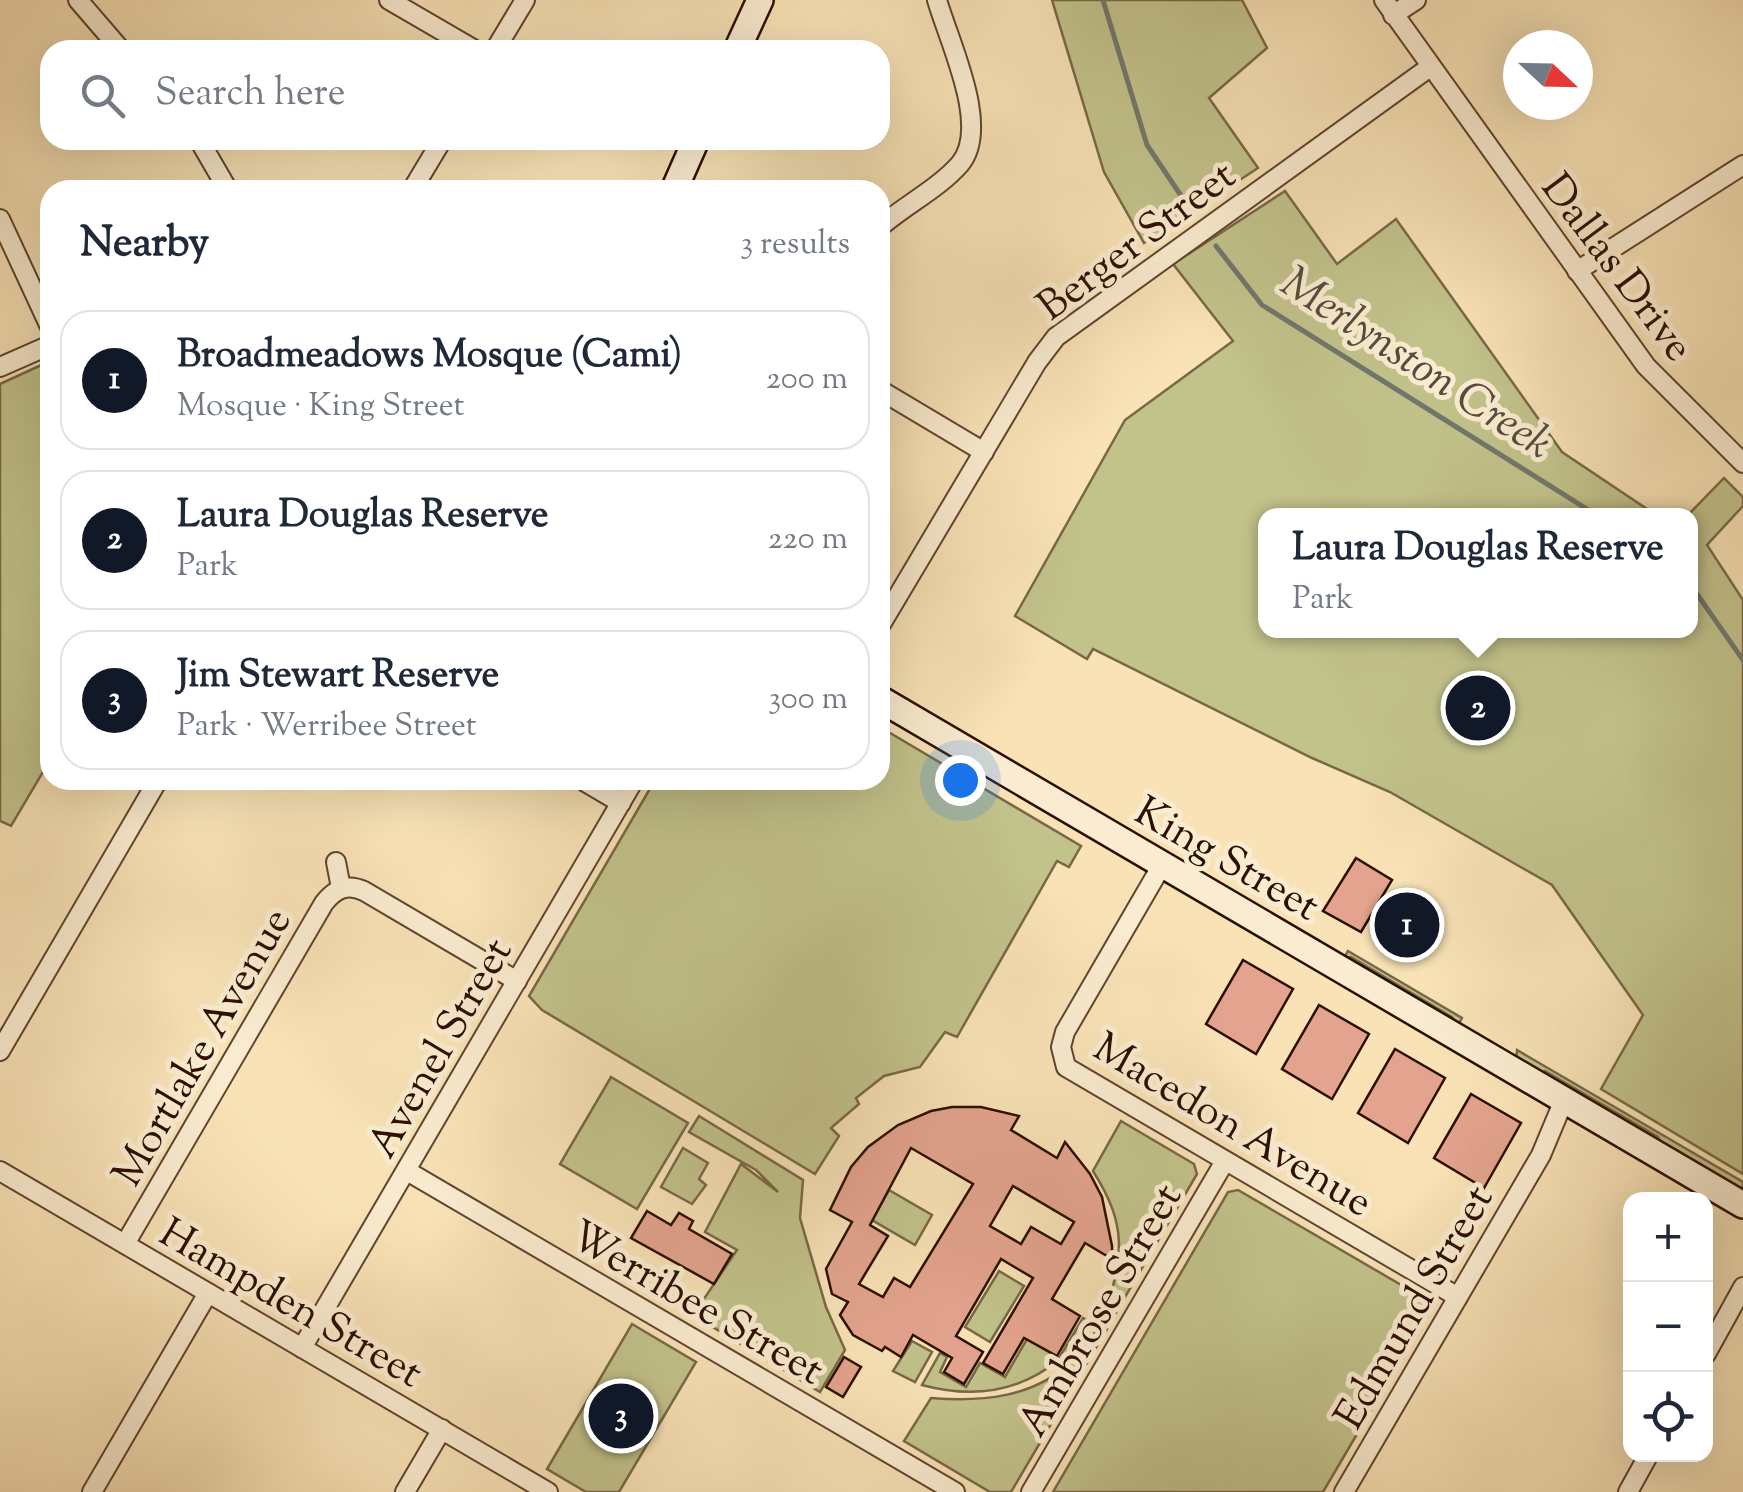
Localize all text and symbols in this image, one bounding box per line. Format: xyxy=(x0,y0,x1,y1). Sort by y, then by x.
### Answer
north arrow xyxy=(1503,30,1593,120)
search box xyxy=(40,40,890,150)
icon: search xyxy=(75,68,130,123)
text: Search here xyxy=(155,68,346,122)
street label: Berger Street xyxy=(1026,148,1250,338)
street label: Dallas Drive xyxy=(1524,162,1706,376)
text: Nearby xyxy=(80,215,209,275)
text: 3 results xyxy=(740,222,850,268)
water label: Merlynston Creek xyxy=(1266,253,1564,478)
text: Broadmeadows Mosque (Cami) xyxy=(177,330,682,384)
text: 1 xyxy=(109,357,120,403)
text: 200 m xyxy=(766,357,848,403)
text: Mosque · King Street xyxy=(177,384,465,430)
text: Laura Douglas Reserve xyxy=(177,490,548,544)
popup xyxy=(1258,508,1698,638)
text: 2 xyxy=(107,517,122,563)
text: 220 m xyxy=(768,517,848,563)
text: Laura Douglas Reserve xyxy=(1292,523,1664,577)
text: Park xyxy=(177,544,238,590)
text: Park xyxy=(1292,577,1353,623)
text: Jim Stewart Reserve xyxy=(177,650,499,704)
pin: 2 xyxy=(1446,670,1510,746)
text: 3 xyxy=(108,677,121,723)
text: 300 m xyxy=(768,677,848,723)
text: Park · Werribee Street xyxy=(177,704,477,750)
your location xyxy=(935,755,986,806)
street label: King Street xyxy=(1122,784,1329,938)
pin: 1 xyxy=(1374,888,1440,962)
street label: Mortlake Avenue xyxy=(100,898,309,1199)
street label: Avenel Street xyxy=(355,928,530,1171)
street label: Macedon Avenue xyxy=(1080,1020,1382,1234)
street label: Ambrose Street xyxy=(1005,1174,1199,1449)
street label: Edmund Street xyxy=(1322,1175,1511,1442)
map controls xyxy=(1623,1192,1713,1462)
button: + xyxy=(1623,1192,1713,1282)
street label: Hampden Street xyxy=(147,1206,432,1405)
street label: Werribee Street xyxy=(557,1208,834,1402)
button: − xyxy=(1623,1282,1713,1372)
button: locate xyxy=(1623,1372,1713,1462)
pin: 3 xyxy=(588,1378,654,1454)

